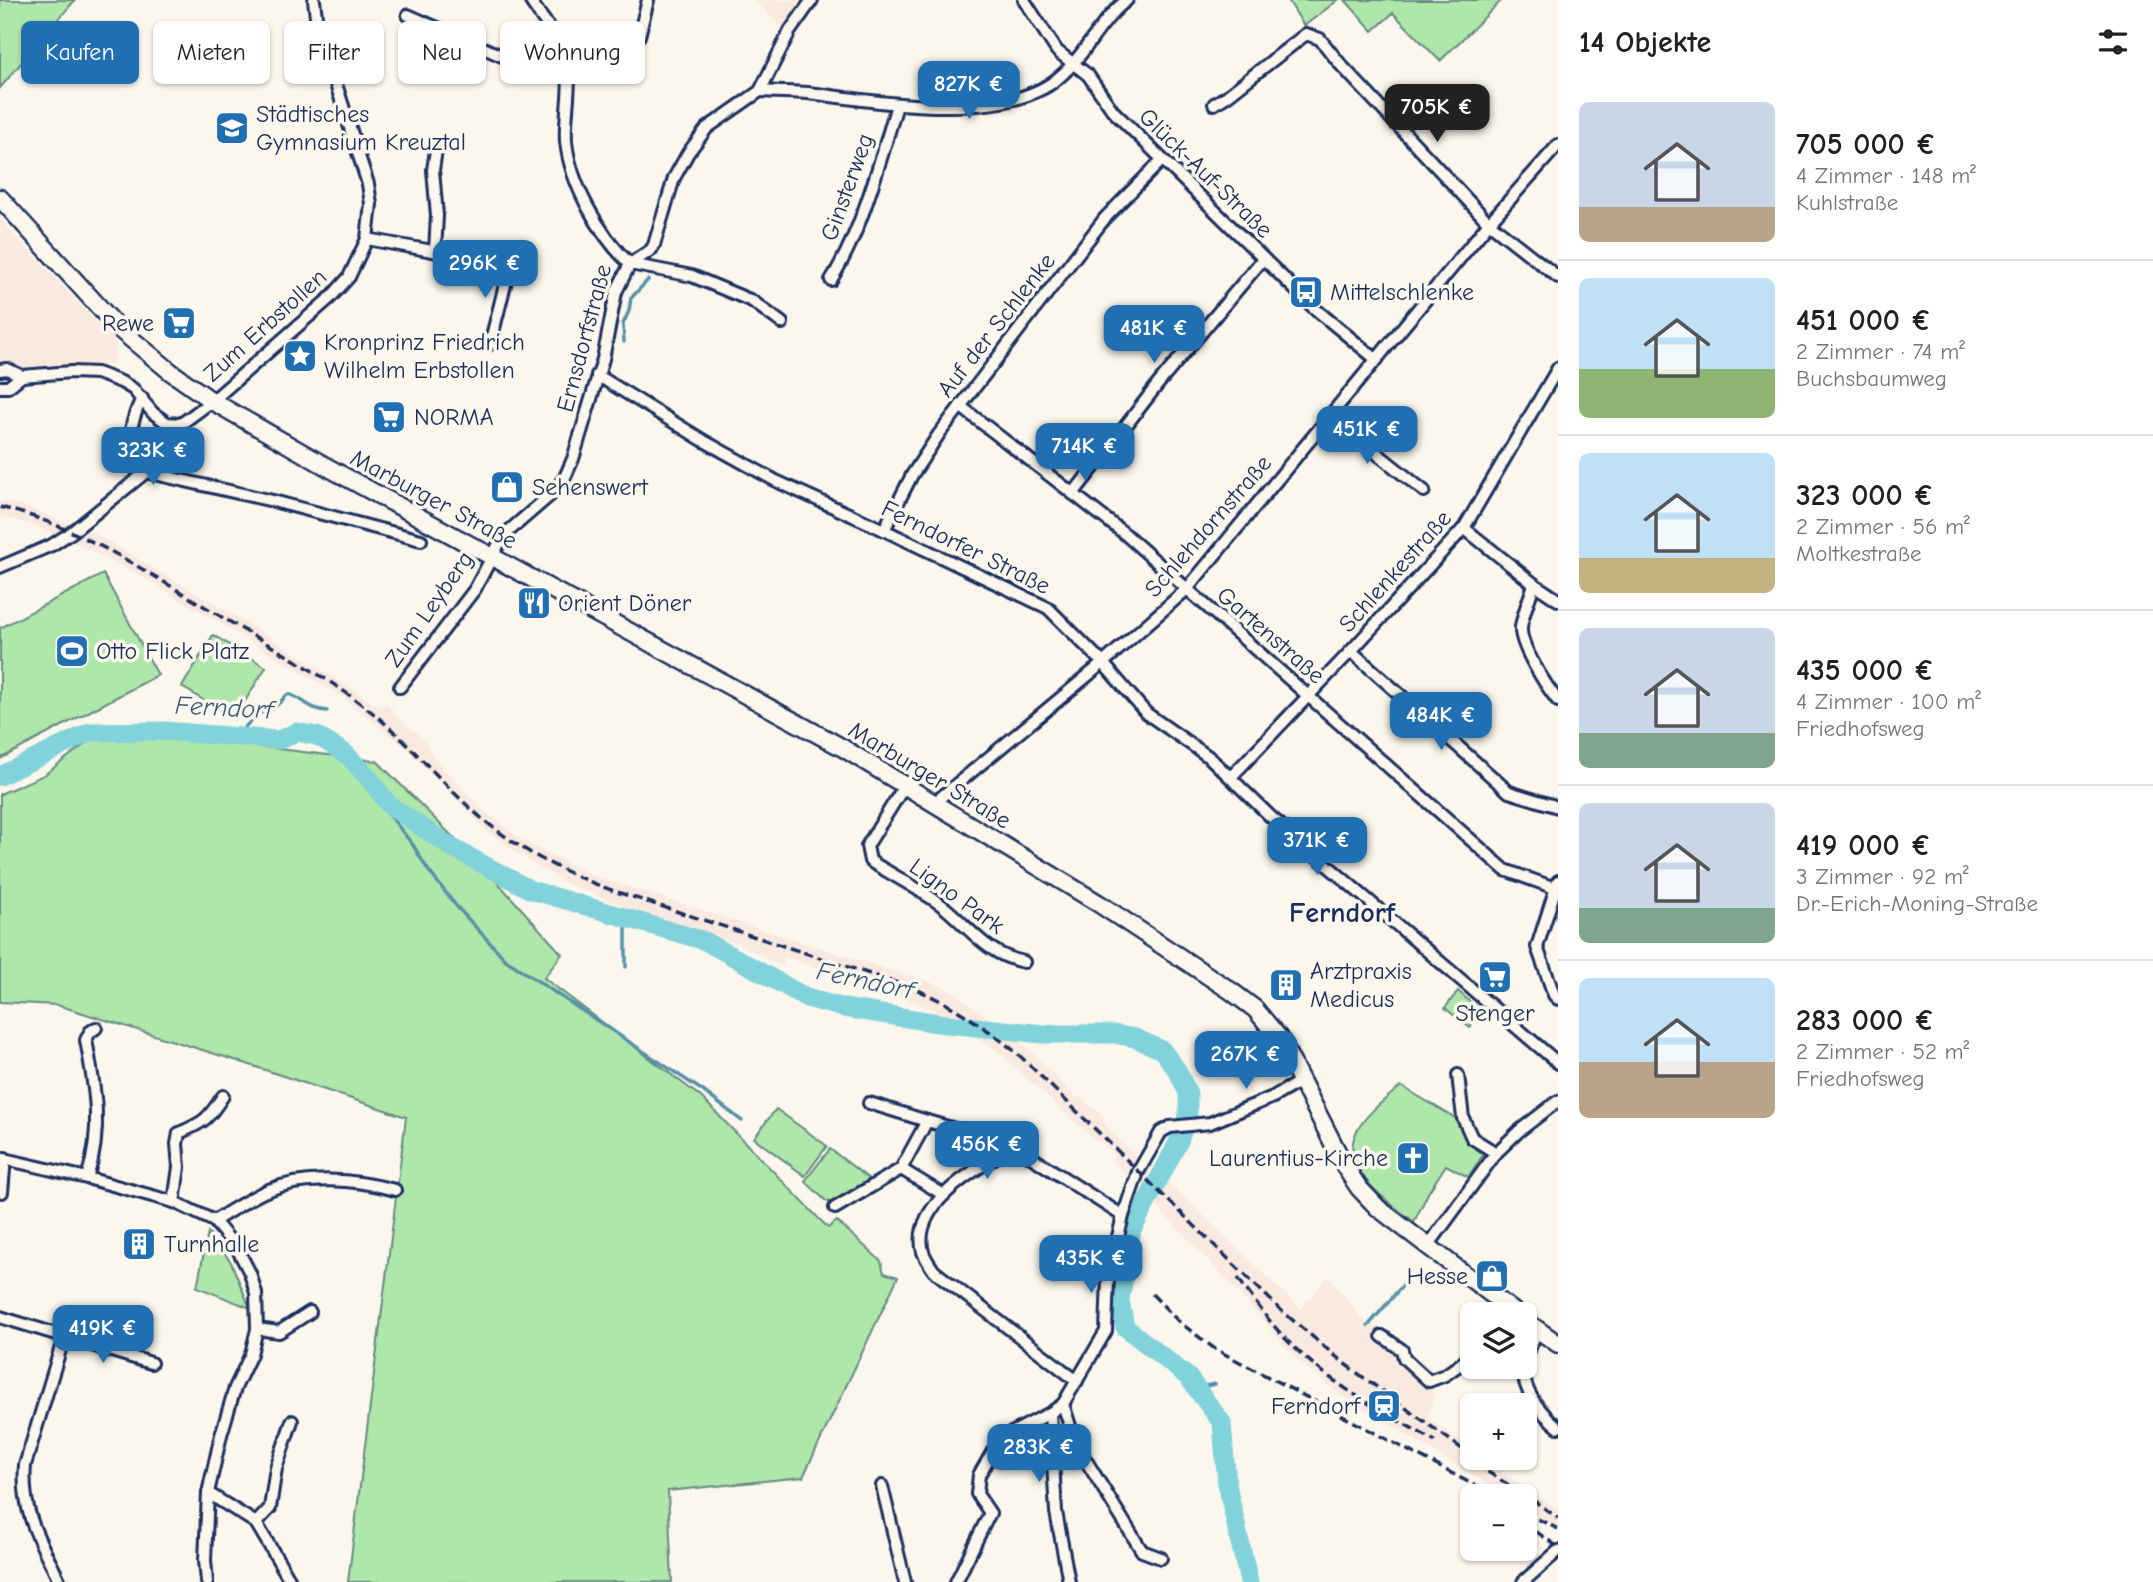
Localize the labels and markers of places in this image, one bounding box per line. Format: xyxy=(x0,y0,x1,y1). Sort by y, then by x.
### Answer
pin: 827K € xyxy=(912,61,1026,121)
pin: 705K € xyxy=(1380,85,1494,144)
place label: Städtisches Gymnasium Kreuztal xyxy=(256,100,466,156)
school or university icon: Städtisches Gymnasium Kreuztal xyxy=(213,109,251,147)
pin: 296K € xyxy=(428,240,542,300)
bus stop icon: Mittelschlenke xyxy=(1287,273,1325,311)
place label: Mittelschlenke xyxy=(1330,278,1474,306)
supermarket icon: Rewe xyxy=(160,304,198,342)
pin: 481K € xyxy=(1097,306,1211,365)
place label: Rewe xyxy=(102,309,154,337)
place label: Kronprinz Friedrich Wilhelm Erbstollen xyxy=(324,328,525,384)
place icon: Kronprinz Friedrich Wilhelm Erbstollen xyxy=(281,337,319,375)
supermarket icon: NORMA xyxy=(370,398,408,436)
place label: NORMA xyxy=(414,403,494,431)
pin: 451K € xyxy=(1310,406,1424,466)
pin: 714K € xyxy=(1028,424,1142,483)
pin: 323K € xyxy=(96,428,210,487)
shop icon: Sehenswert xyxy=(488,468,526,506)
place label: Sehenswert xyxy=(532,473,649,501)
restaurant icon: Orient Döner xyxy=(515,584,553,622)
place label: Orient Döner xyxy=(558,589,692,617)
sports icon: Otto Flick Platz xyxy=(53,632,91,670)
place label: Otto Flick Platz xyxy=(96,637,250,665)
pin: 484K € xyxy=(1384,692,1498,752)
pin: 371K € xyxy=(1260,818,1374,877)
place label: Arztpraxis Medicus xyxy=(1310,957,1412,1013)
supermarket icon: Stenger xyxy=(1476,958,1514,996)
building icon: Arztpraxis Medicus xyxy=(1267,966,1305,1004)
place label: Stenger xyxy=(1456,999,1535,1027)
pin: 267K € xyxy=(1189,1032,1303,1091)
pin: 456K € xyxy=(930,1122,1044,1181)
church icon: Laurentius-Kirche xyxy=(1394,1139,1432,1177)
place label: Laurentius-Kirche xyxy=(1209,1144,1388,1172)
building icon: Turnhalle xyxy=(120,1225,158,1263)
place label: Turnhalle xyxy=(164,1230,259,1258)
pin: 435K € xyxy=(1034,1236,1148,1295)
shop icon: Hesse xyxy=(1473,1257,1511,1295)
place label: Hesse xyxy=(1407,1262,1468,1290)
pin: 419K € xyxy=(46,1306,160,1365)
station icon: Ferndorf xyxy=(1365,1387,1403,1425)
place label: Ferndorf xyxy=(1271,1392,1361,1420)
pin: 283K € xyxy=(982,1424,1096,1484)

